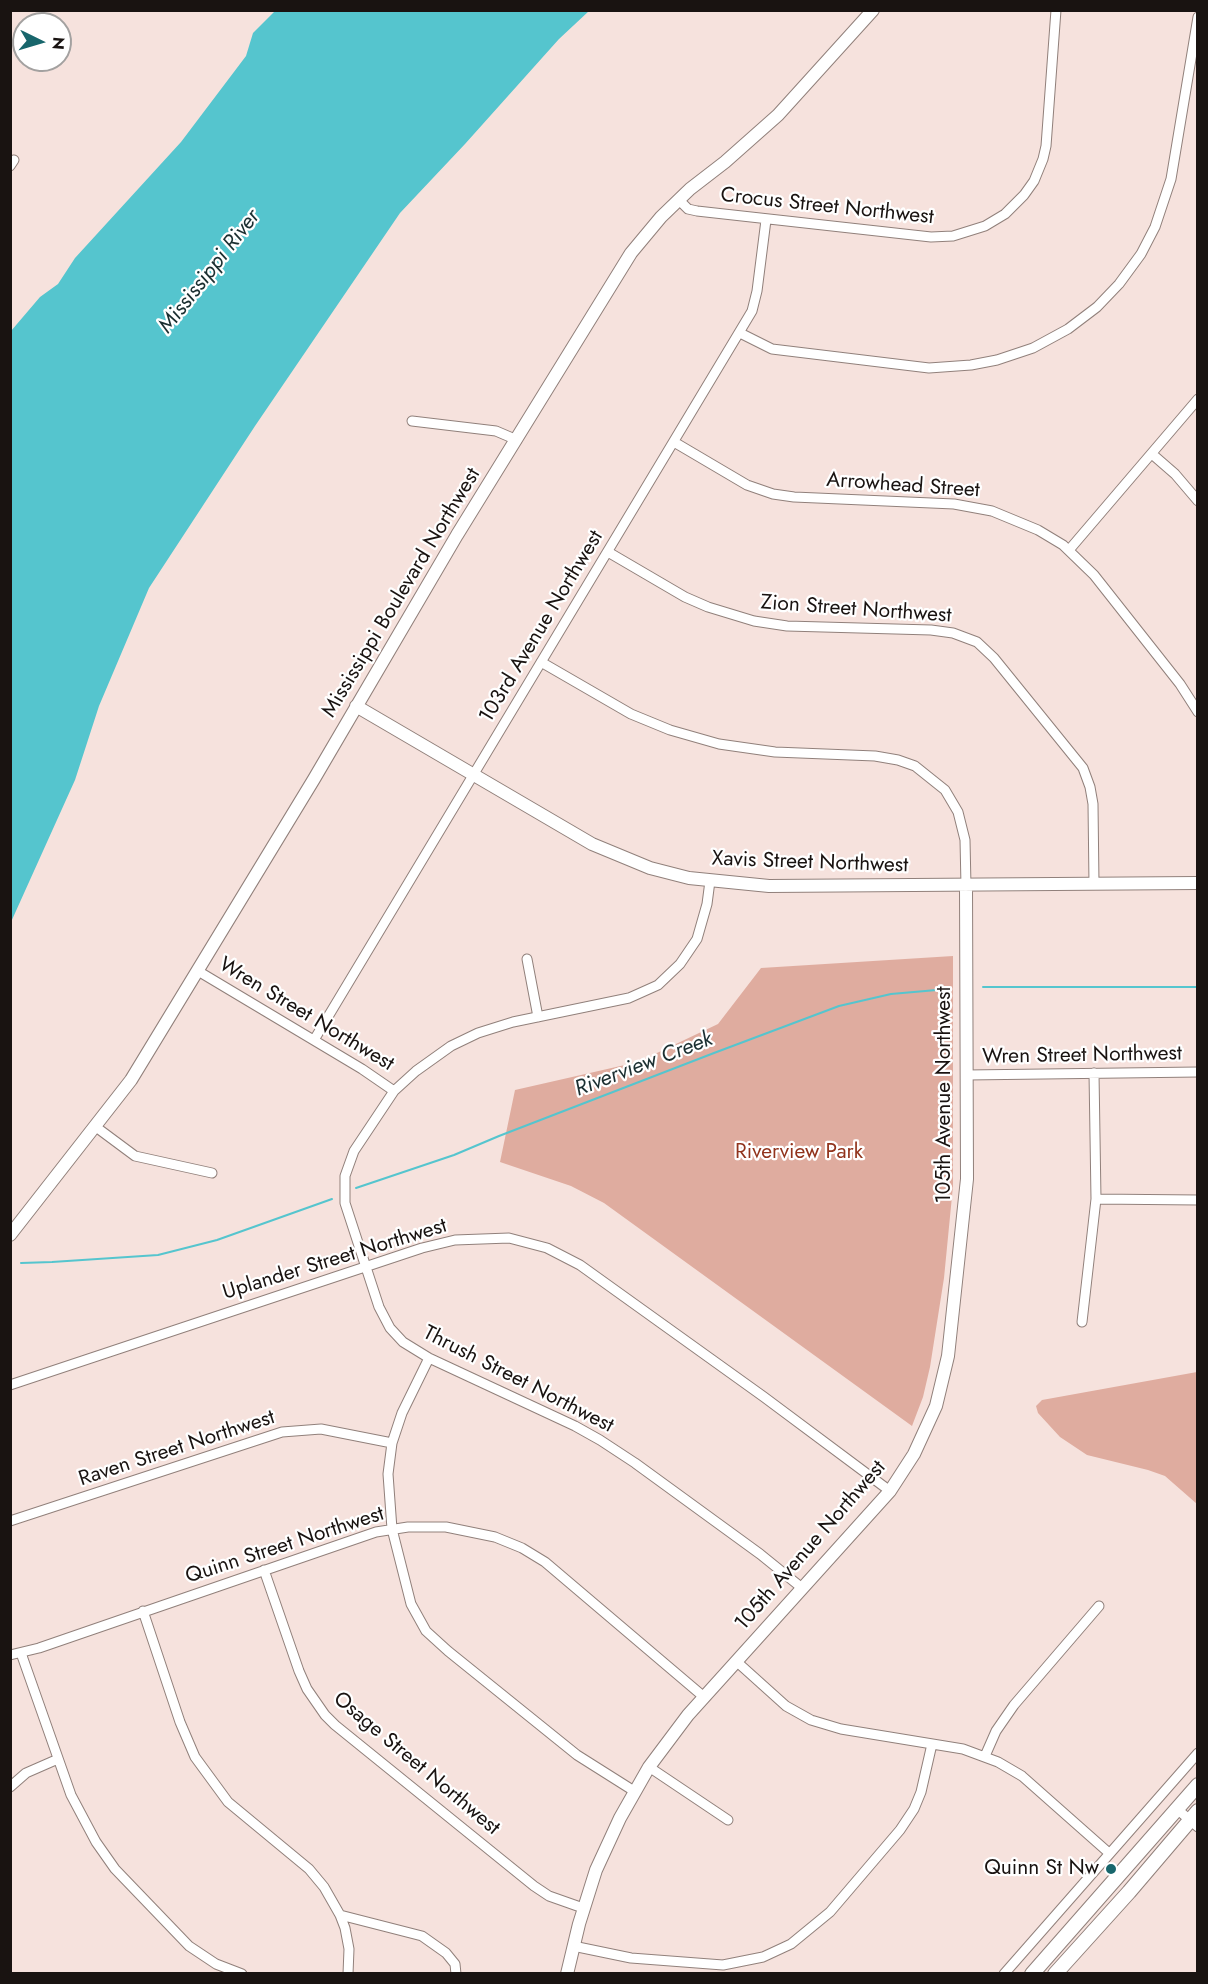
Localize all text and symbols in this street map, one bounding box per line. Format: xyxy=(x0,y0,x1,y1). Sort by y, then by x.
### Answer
north arrow xyxy=(12,12,72,72)
text: N xyxy=(46,36,70,51)
street label: Crocus Street Northwest xyxy=(719,183,935,231)
water label: Mississippi River xyxy=(154,205,266,339)
street label: Mississippi Boulevard Northwest xyxy=(317,464,487,722)
street label: Arrowhead Street xyxy=(825,468,981,504)
street label: 103rd Avenue Northwest xyxy=(475,526,609,728)
street label: Zion Street Northwest xyxy=(760,591,952,629)
street label: Xavis Street Northwest xyxy=(711,847,909,879)
street label: Wren Street Northwest xyxy=(214,953,398,1077)
street label: 105th Avenue Northwest xyxy=(932,986,958,1204)
water label: Riverview Creek xyxy=(571,1027,717,1103)
street label: Wren Street Northwest xyxy=(982,1042,1182,1070)
park label: Riverview Park xyxy=(735,1140,863,1166)
street label: Uplander Street Northwest xyxy=(220,1214,450,1306)
street label: Thrush Street Northwest xyxy=(419,1321,617,1439)
street label: Raven Street Northwest xyxy=(76,1405,278,1493)
street label: 105th Avenue Northwest xyxy=(730,1456,892,1636)
street label: Quinn Street Northwest xyxy=(183,1502,387,1590)
street label: Osage Street Northwest xyxy=(328,1687,504,1841)
place label: Quinn St Nw xyxy=(984,1856,1099,1882)
marker: Quinn St Nw xyxy=(1104,1862,1118,1876)

